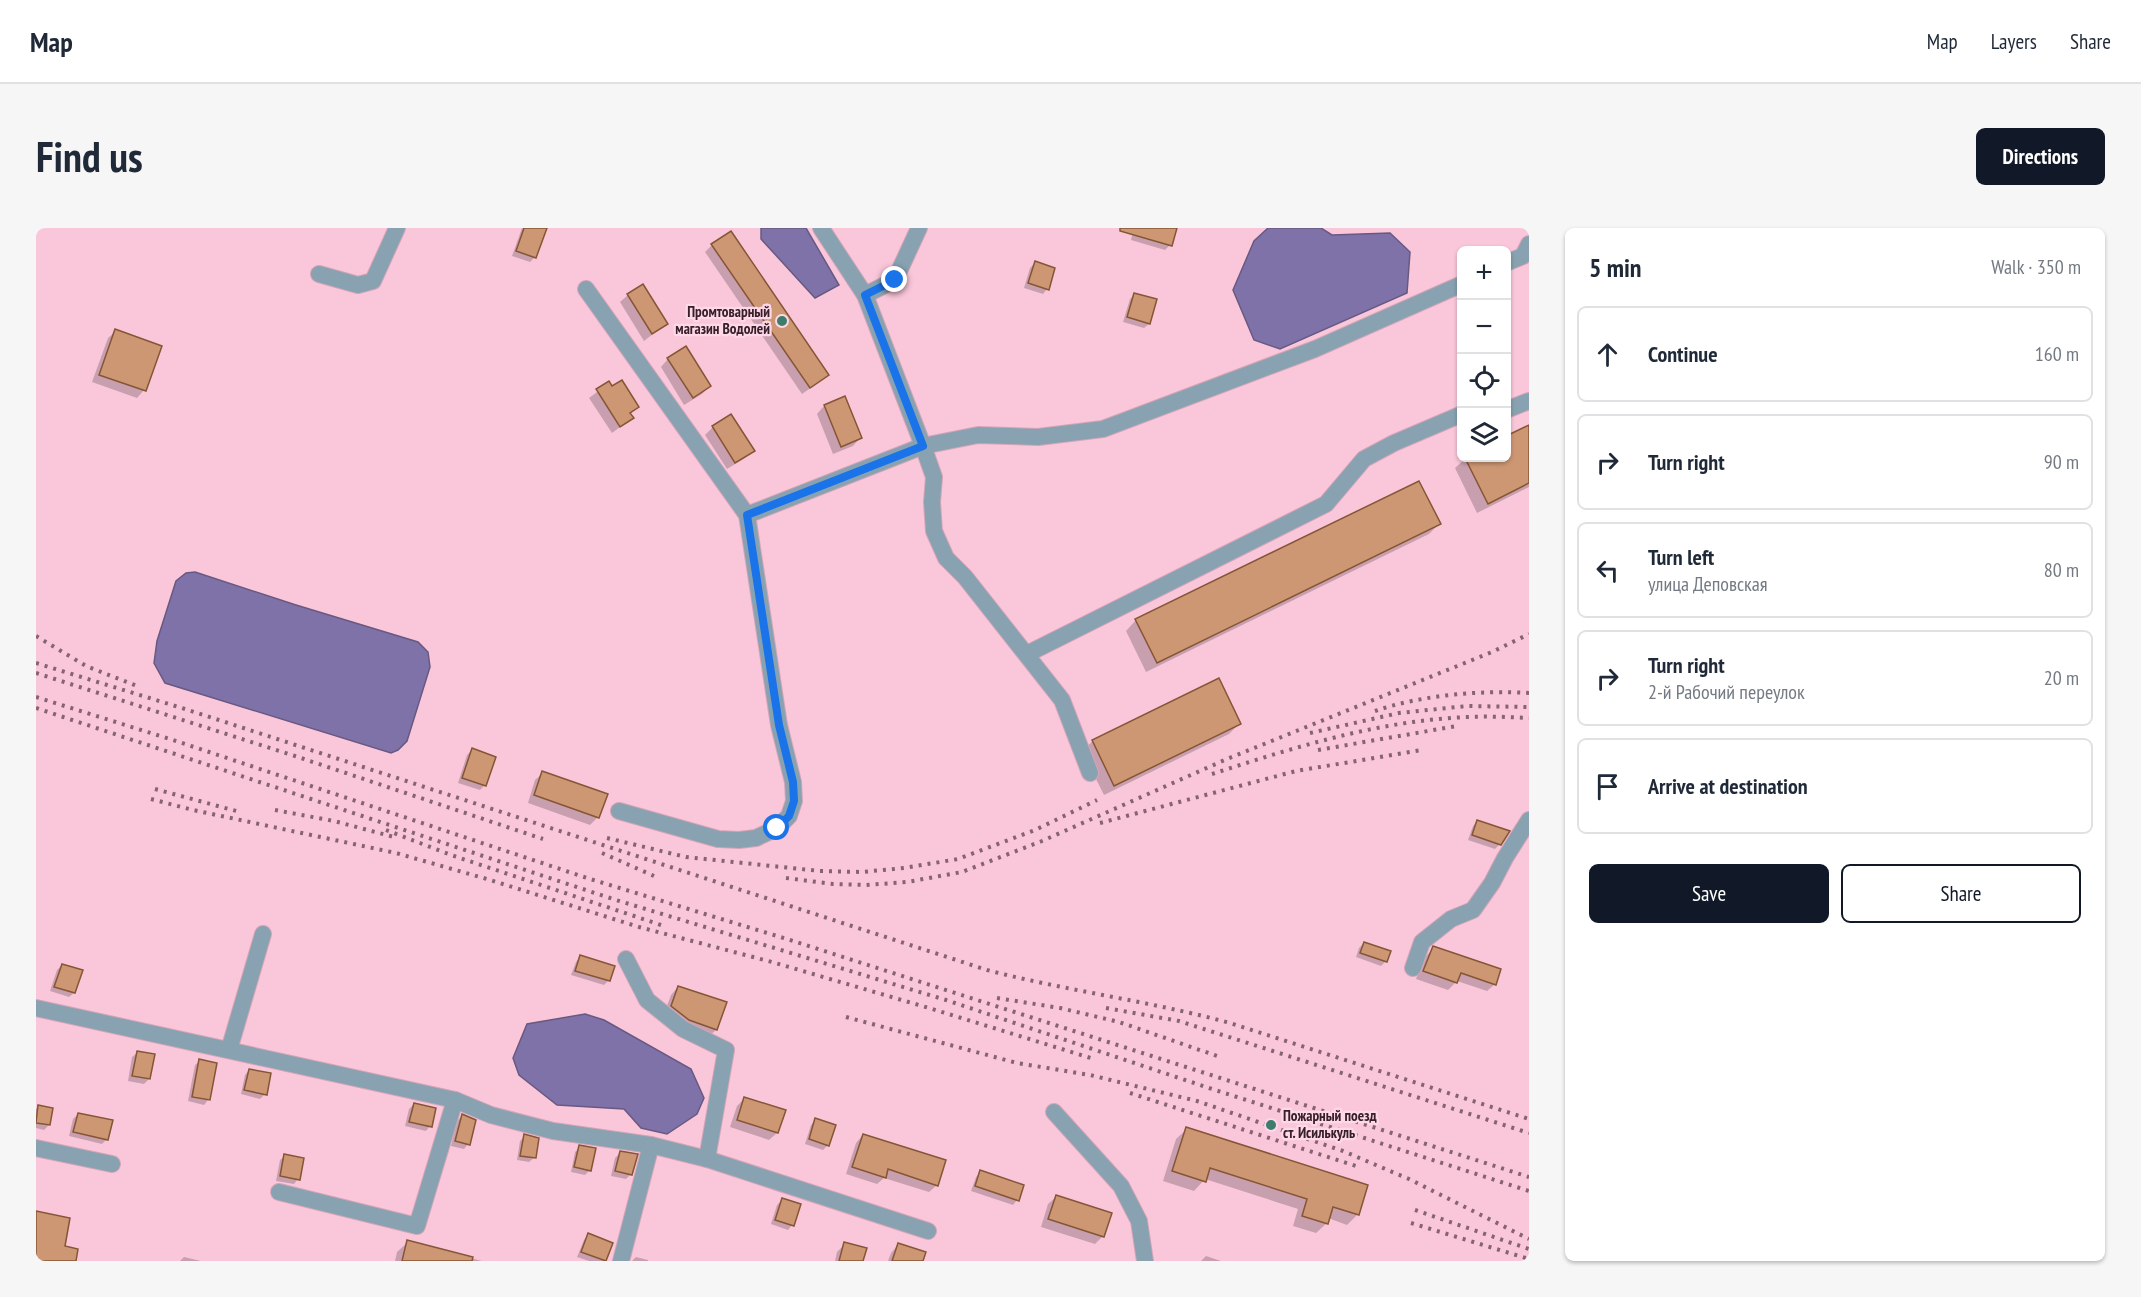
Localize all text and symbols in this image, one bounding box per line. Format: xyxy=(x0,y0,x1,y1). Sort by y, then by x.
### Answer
text: Map xyxy=(30,23,73,60)
text: Map xyxy=(1927,28,1958,55)
text: Layers xyxy=(1991,28,2037,55)
text: Share xyxy=(2070,28,2111,55)
button: Directions xyxy=(1976,128,2105,185)
text: Find us xyxy=(36,129,143,184)
map controls xyxy=(1457,246,1511,462)
button: + xyxy=(1457,246,1511,300)
text: 5 min xyxy=(1589,251,1642,284)
text: Walk · 350 m xyxy=(1991,254,2081,280)
route end xyxy=(881,266,907,292)
button: − xyxy=(1457,300,1511,354)
place label: Промтоварный магазин Водолей xyxy=(675,302,770,338)
marker: Промтоварный магазин Водолей xyxy=(775,314,789,328)
icon: ahead xyxy=(1591,338,1624,371)
text: Continue xyxy=(1648,340,1718,368)
text: 160 m xyxy=(2035,341,2079,367)
button: locate xyxy=(1457,354,1511,408)
button: layers xyxy=(1457,408,1511,462)
icon: right xyxy=(1591,446,1624,479)
text: Turn right xyxy=(1648,448,1725,476)
text: 90 m xyxy=(2044,449,2079,475)
text: Turn left xyxy=(1648,543,1714,571)
icon: left xyxy=(1591,554,1624,587)
text: 80 m xyxy=(2044,557,2079,583)
text: улица Деповская xyxy=(1648,571,1768,597)
text: Turn right xyxy=(1648,651,1725,679)
icon: right xyxy=(1591,662,1624,695)
text: 20 m xyxy=(2044,665,2079,691)
text: 2-й Рабочий переулок xyxy=(1648,679,1805,705)
icon: arrive xyxy=(1591,770,1624,803)
text: Arrive at destination xyxy=(1648,772,1808,800)
route start xyxy=(763,814,789,840)
button: Save xyxy=(1589,864,1829,923)
button: Share xyxy=(1841,864,2081,923)
place label: Пожарный поезд ст. Исилькуль xyxy=(1283,1106,1377,1142)
marker: Пожарный поезд ст. Исилькуль xyxy=(1264,1118,1278,1132)

